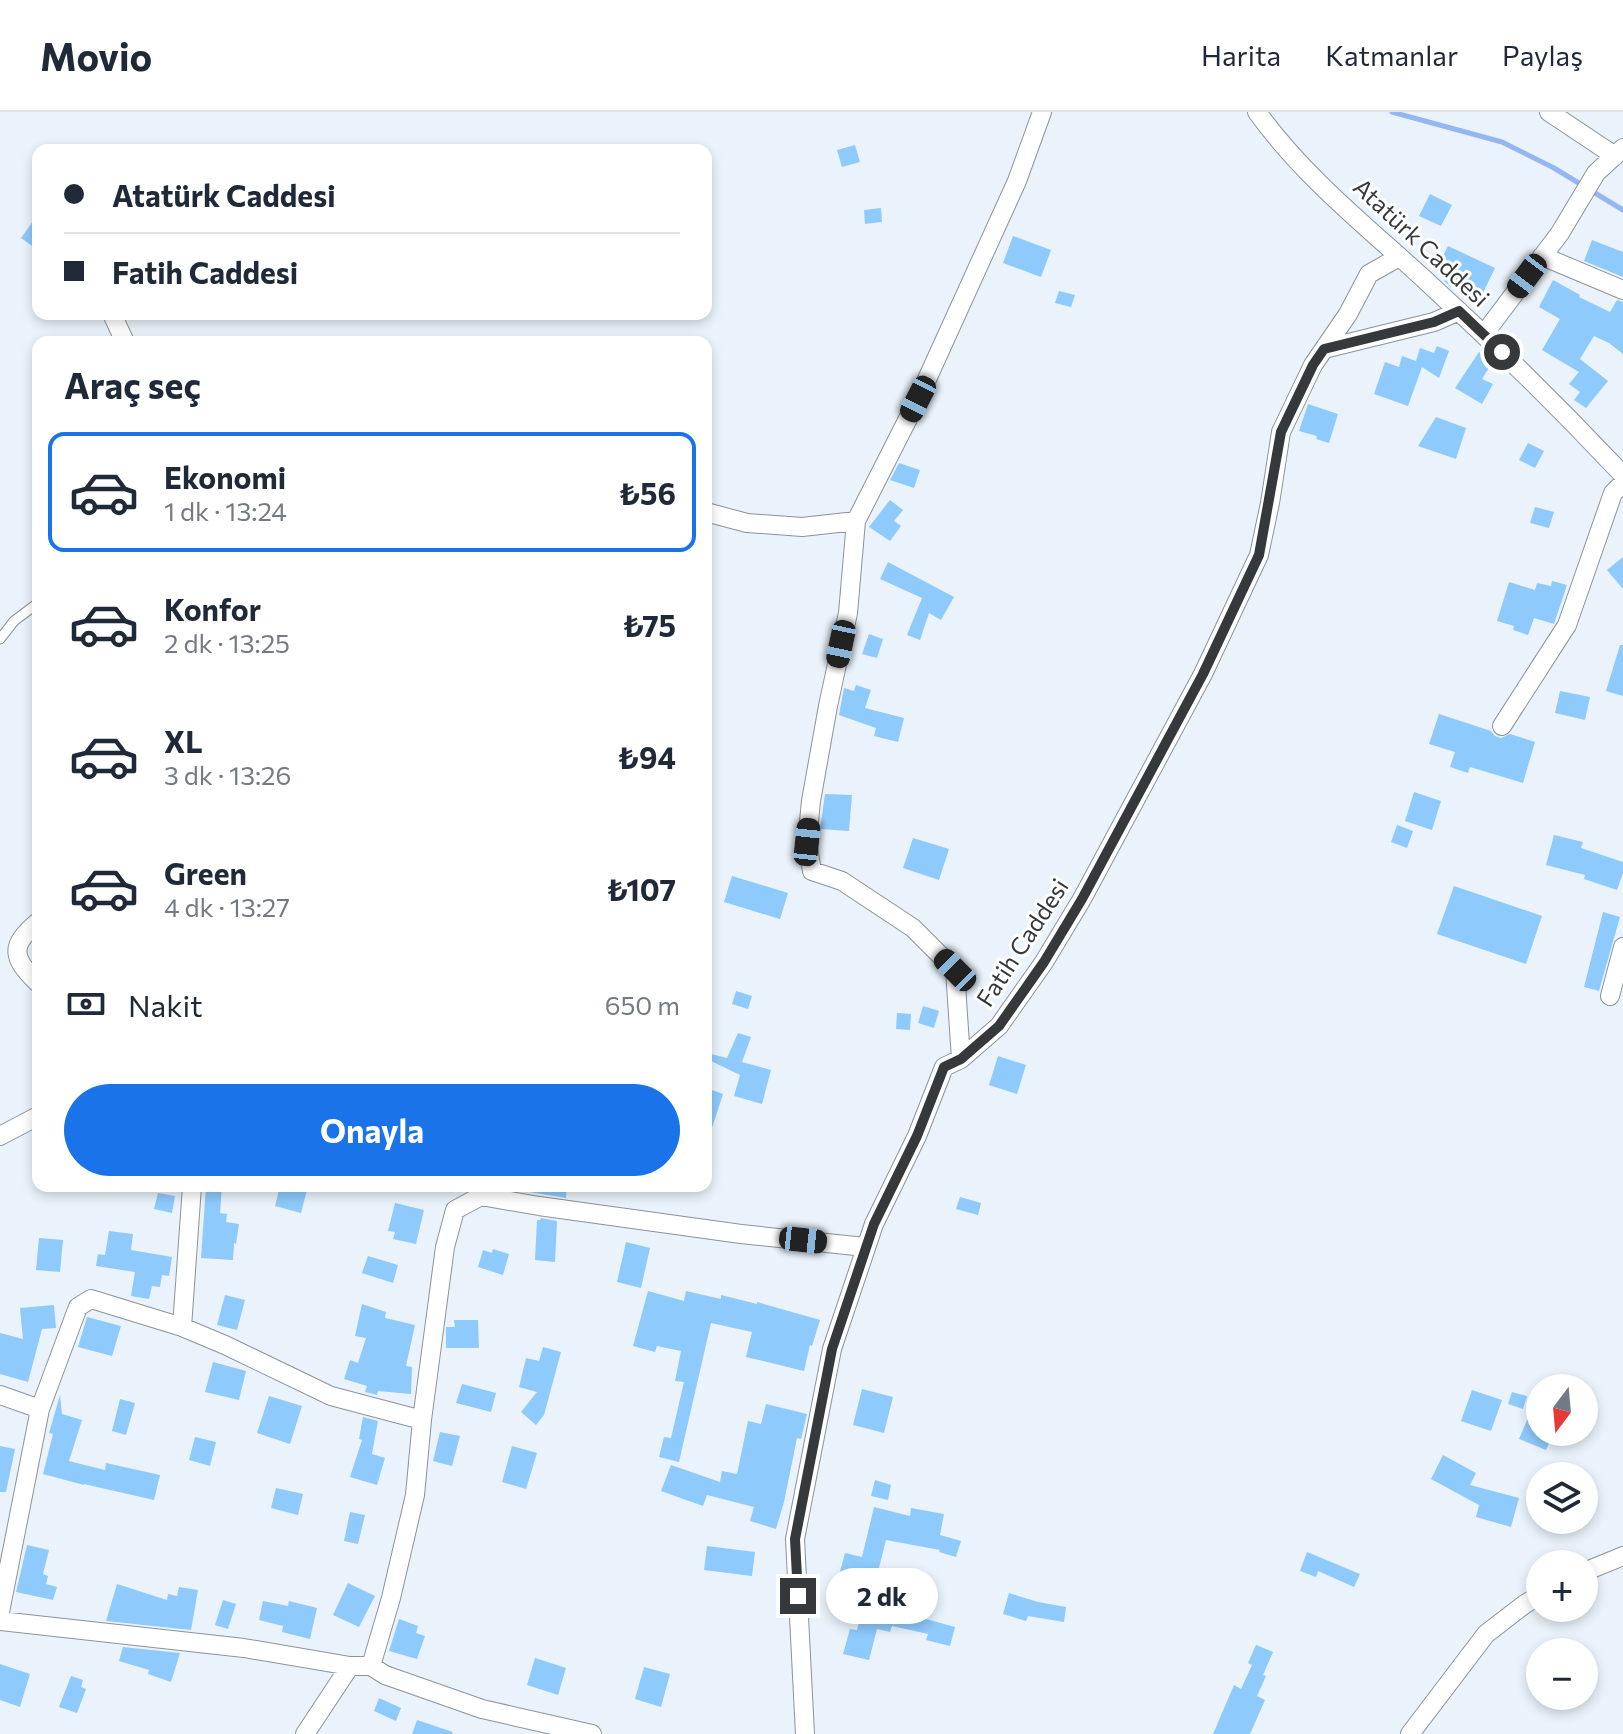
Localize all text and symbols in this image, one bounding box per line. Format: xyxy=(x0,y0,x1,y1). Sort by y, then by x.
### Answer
text: Movio xyxy=(40,32,152,79)
text: Harita xyxy=(1201,38,1281,72)
text: Katmanlar xyxy=(1325,38,1458,72)
text: Paylaş xyxy=(1502,38,1583,72)
street label: Atatürk Caddesi xyxy=(1348,172,1496,312)
text: Atatürk Caddesi xyxy=(112,176,336,213)
car xyxy=(1503,250,1551,302)
text: Fatih Caddesi xyxy=(112,253,298,290)
route start xyxy=(1484,334,1520,370)
text: Araç seç xyxy=(64,362,201,406)
car xyxy=(896,372,940,426)
icon: car xyxy=(68,456,140,528)
text: Ekonomi xyxy=(164,458,286,495)
text: ₺56 xyxy=(619,474,676,511)
text: 1 dk · 13:24 xyxy=(164,495,287,526)
icon: car xyxy=(68,588,140,660)
text: Konfor xyxy=(164,590,261,627)
text: ₺75 xyxy=(622,606,676,643)
car xyxy=(824,618,858,670)
text: 2 dk · 13:25 xyxy=(164,627,290,658)
icon: car xyxy=(68,720,140,792)
text: XL xyxy=(164,722,203,759)
text: ₺94 xyxy=(618,738,676,775)
text: 3 dk · 13:26 xyxy=(164,759,291,790)
car xyxy=(793,817,821,867)
icon: car xyxy=(68,852,140,924)
text: Green xyxy=(164,854,247,891)
text: ₺107 xyxy=(606,870,676,907)
street label: Fatih Caddesi xyxy=(970,873,1074,1012)
text: 4 dk · 13:27 xyxy=(164,891,290,922)
car xyxy=(930,945,980,995)
icon: cash xyxy=(64,982,108,1026)
text: Nakit xyxy=(128,986,203,1023)
text: 650 m xyxy=(605,989,680,1020)
button: Onayla xyxy=(64,1084,680,1176)
car xyxy=(778,1226,828,1254)
north arrow xyxy=(1526,1374,1598,1446)
map controls xyxy=(1526,1374,1598,1710)
button: layers xyxy=(1526,1462,1598,1534)
button: + xyxy=(1526,1550,1598,1622)
callout: 2 dk xyxy=(826,1568,938,1624)
route end xyxy=(780,1578,816,1614)
text: 2 dk xyxy=(857,1580,907,1611)
button: − xyxy=(1526,1638,1598,1710)

